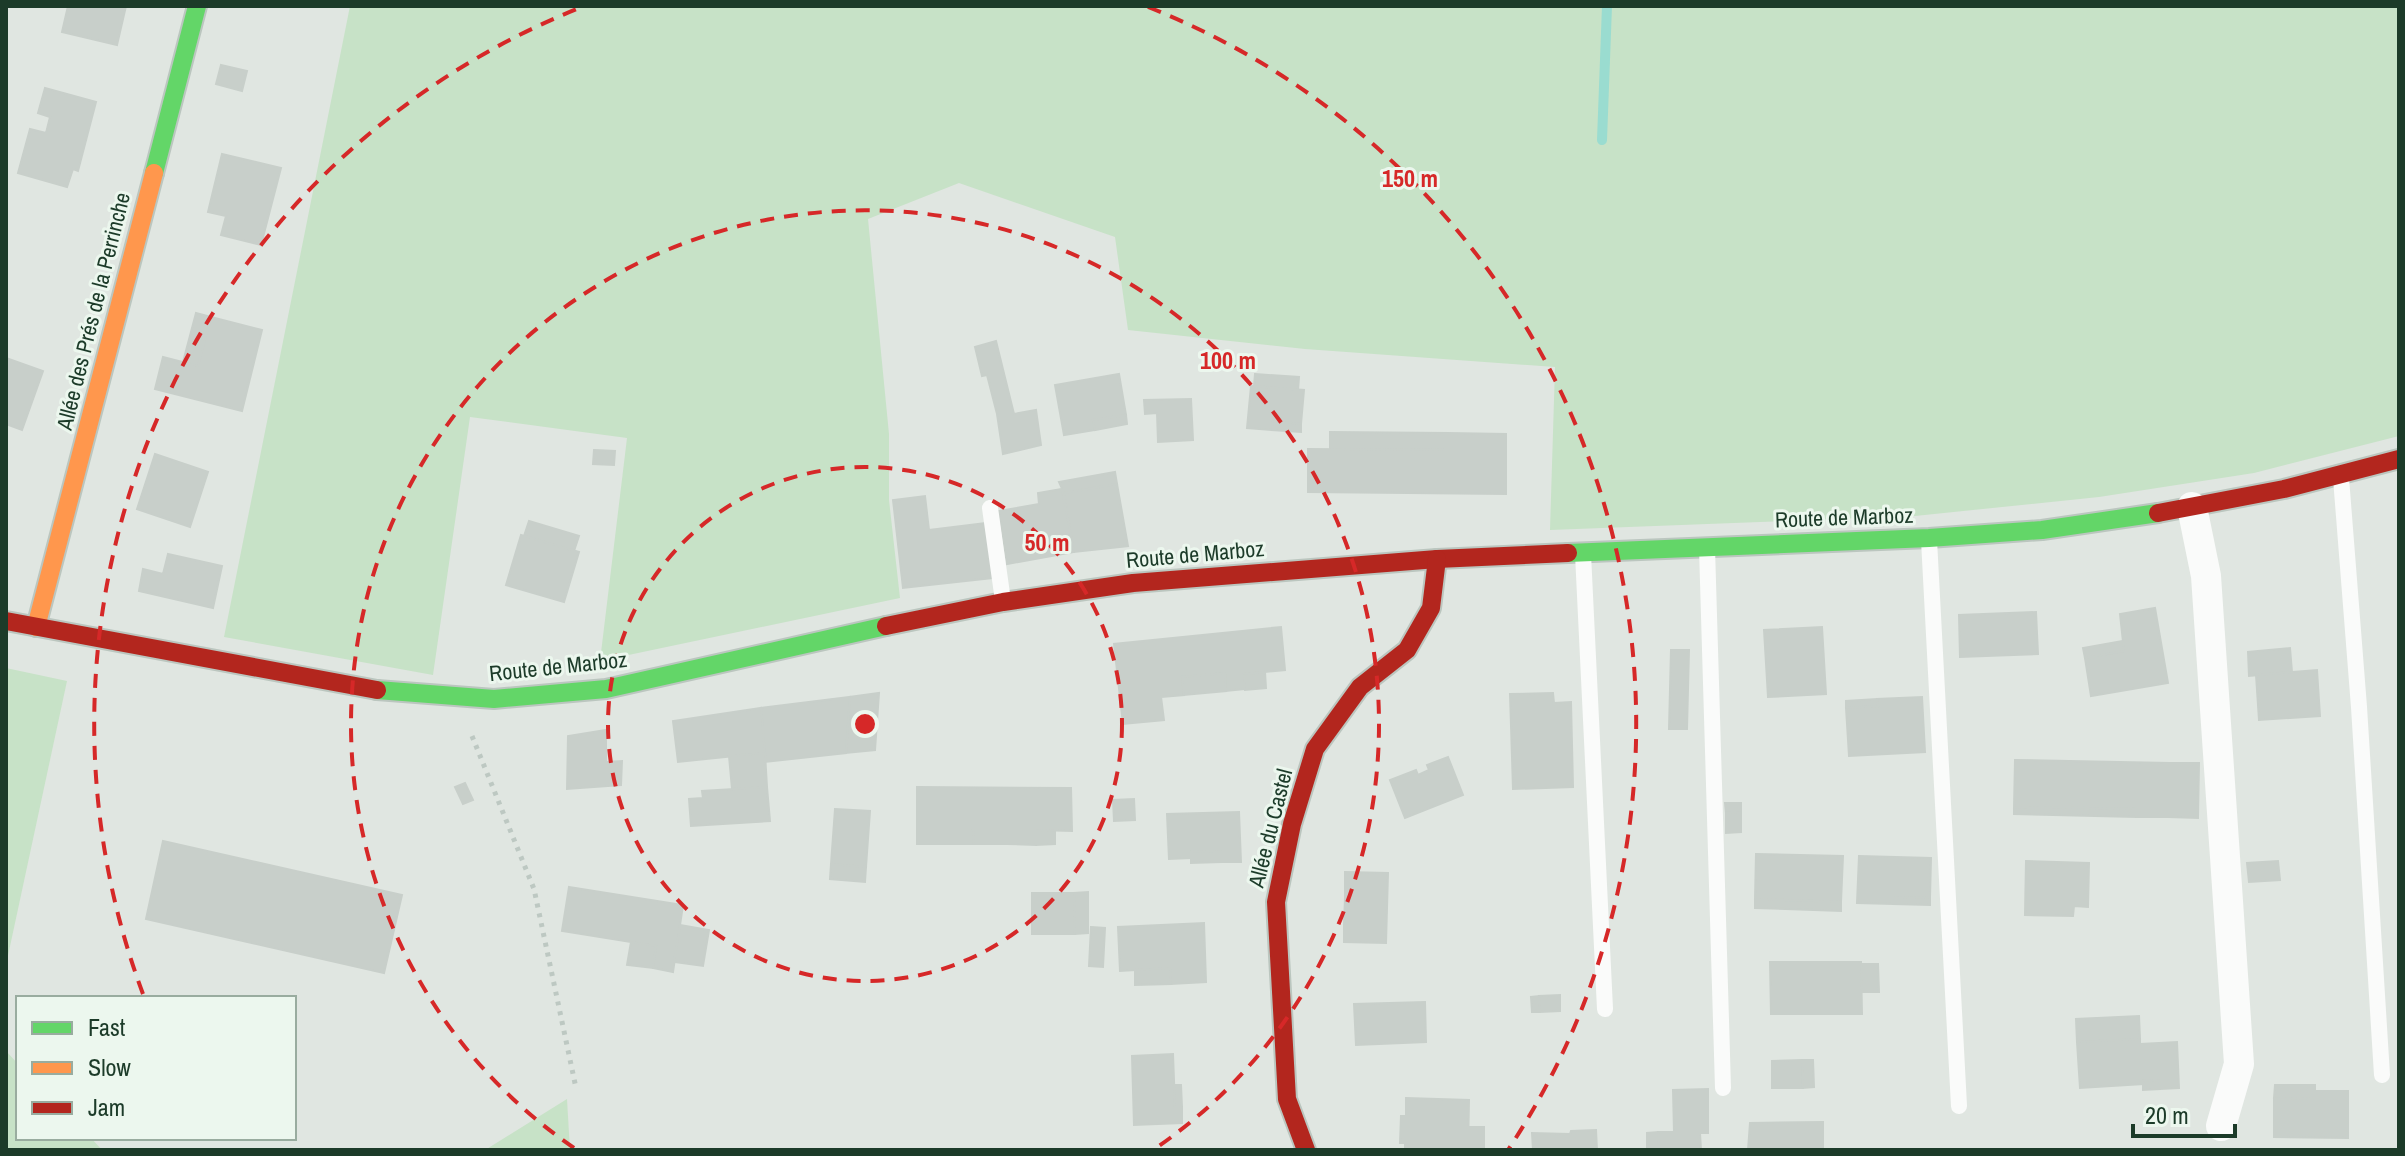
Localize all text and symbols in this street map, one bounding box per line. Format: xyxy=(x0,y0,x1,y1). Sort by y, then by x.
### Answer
text: 150 m xyxy=(1382,162,1438,194)
street label: Allée des Prés de la Perrinche xyxy=(49,189,137,434)
text: 100 m xyxy=(1200,344,1256,376)
street label: Route de Marboz xyxy=(1774,500,1914,534)
text: 50 m xyxy=(1025,526,1069,558)
street label: Route de Marboz xyxy=(1125,533,1265,575)
street label: Route de Marboz xyxy=(488,644,628,688)
centre of rings xyxy=(851,710,879,738)
street label: Allée du Castel xyxy=(1241,766,1299,891)
legend xyxy=(16,996,296,1140)
text: Fast xyxy=(88,1011,126,1043)
text: Slow xyxy=(88,1051,131,1083)
scale bar xyxy=(2133,1088,2235,1138)
text: Jam xyxy=(88,1091,125,1123)
text: 20 m xyxy=(2145,1099,2189,1131)

